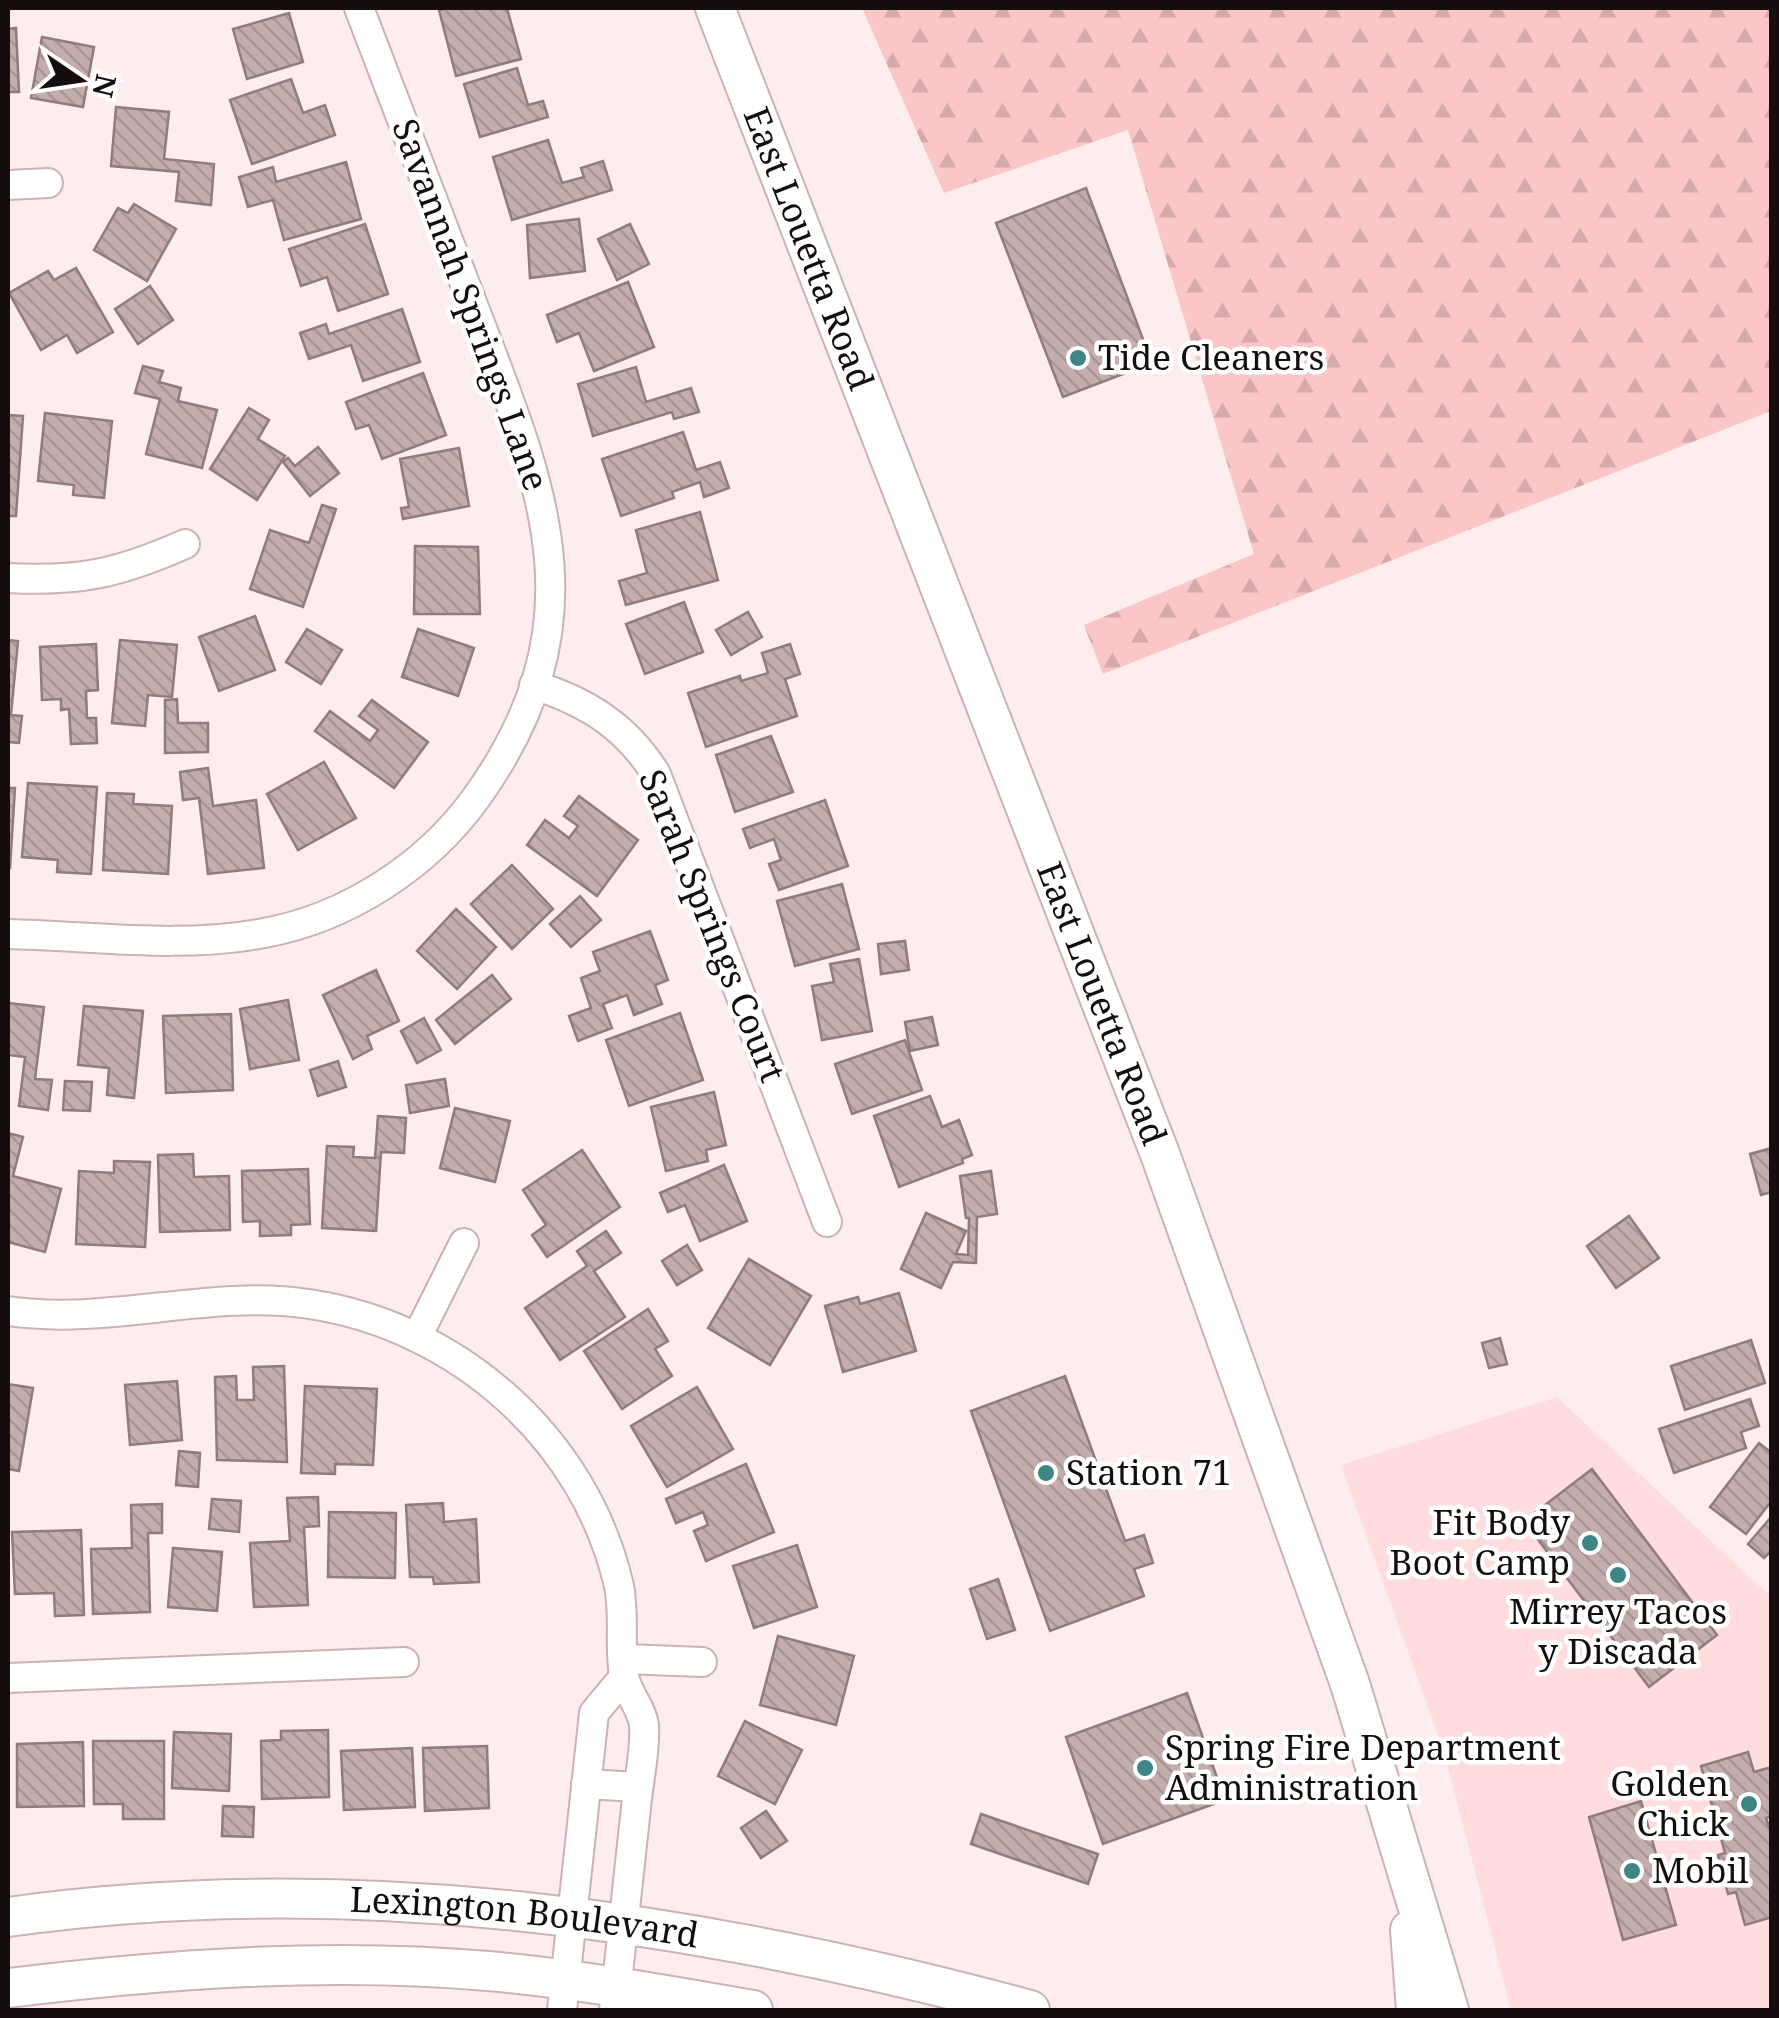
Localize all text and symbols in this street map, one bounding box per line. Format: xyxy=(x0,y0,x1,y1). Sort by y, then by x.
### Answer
north arrow xyxy=(30,30,130,130)
text: N xyxy=(84,71,126,101)
street label: East Louetta Road xyxy=(734,100,886,396)
street label: Savannah Springs Lane xyxy=(382,112,561,497)
place label: Tide Cleaners xyxy=(1098,333,1324,380)
marker: Tide Cleaners xyxy=(1067,347,1089,369)
street label: Sarah Springs Court xyxy=(629,762,798,1089)
street label: East Louetta Road xyxy=(1027,855,1179,1151)
place label: Station 71 xyxy=(1066,1448,1232,1495)
marker: Station 71 xyxy=(1035,1462,1057,1484)
place label: Fit Body Boot Camp xyxy=(1390,1498,1570,1585)
marker: Fit Body Boot Camp xyxy=(1579,1532,1601,1554)
marker: Mirrey Tacos y Discada xyxy=(1607,1564,1629,1586)
place label: Mirrey Tacos y Discada xyxy=(1509,1587,1727,1674)
place label: Spring Fire Department Administration xyxy=(1165,1723,1561,1810)
marker: Spring Fire Department Administration xyxy=(1134,1757,1156,1779)
place label: Golden Chick xyxy=(1610,1759,1730,1846)
marker: Golden Chick xyxy=(1738,1793,1760,1815)
place label: Mobil xyxy=(1652,1846,1749,1893)
marker: Mobil xyxy=(1621,1860,1643,1882)
street label: Lexington Boulevard xyxy=(349,1875,702,1958)

